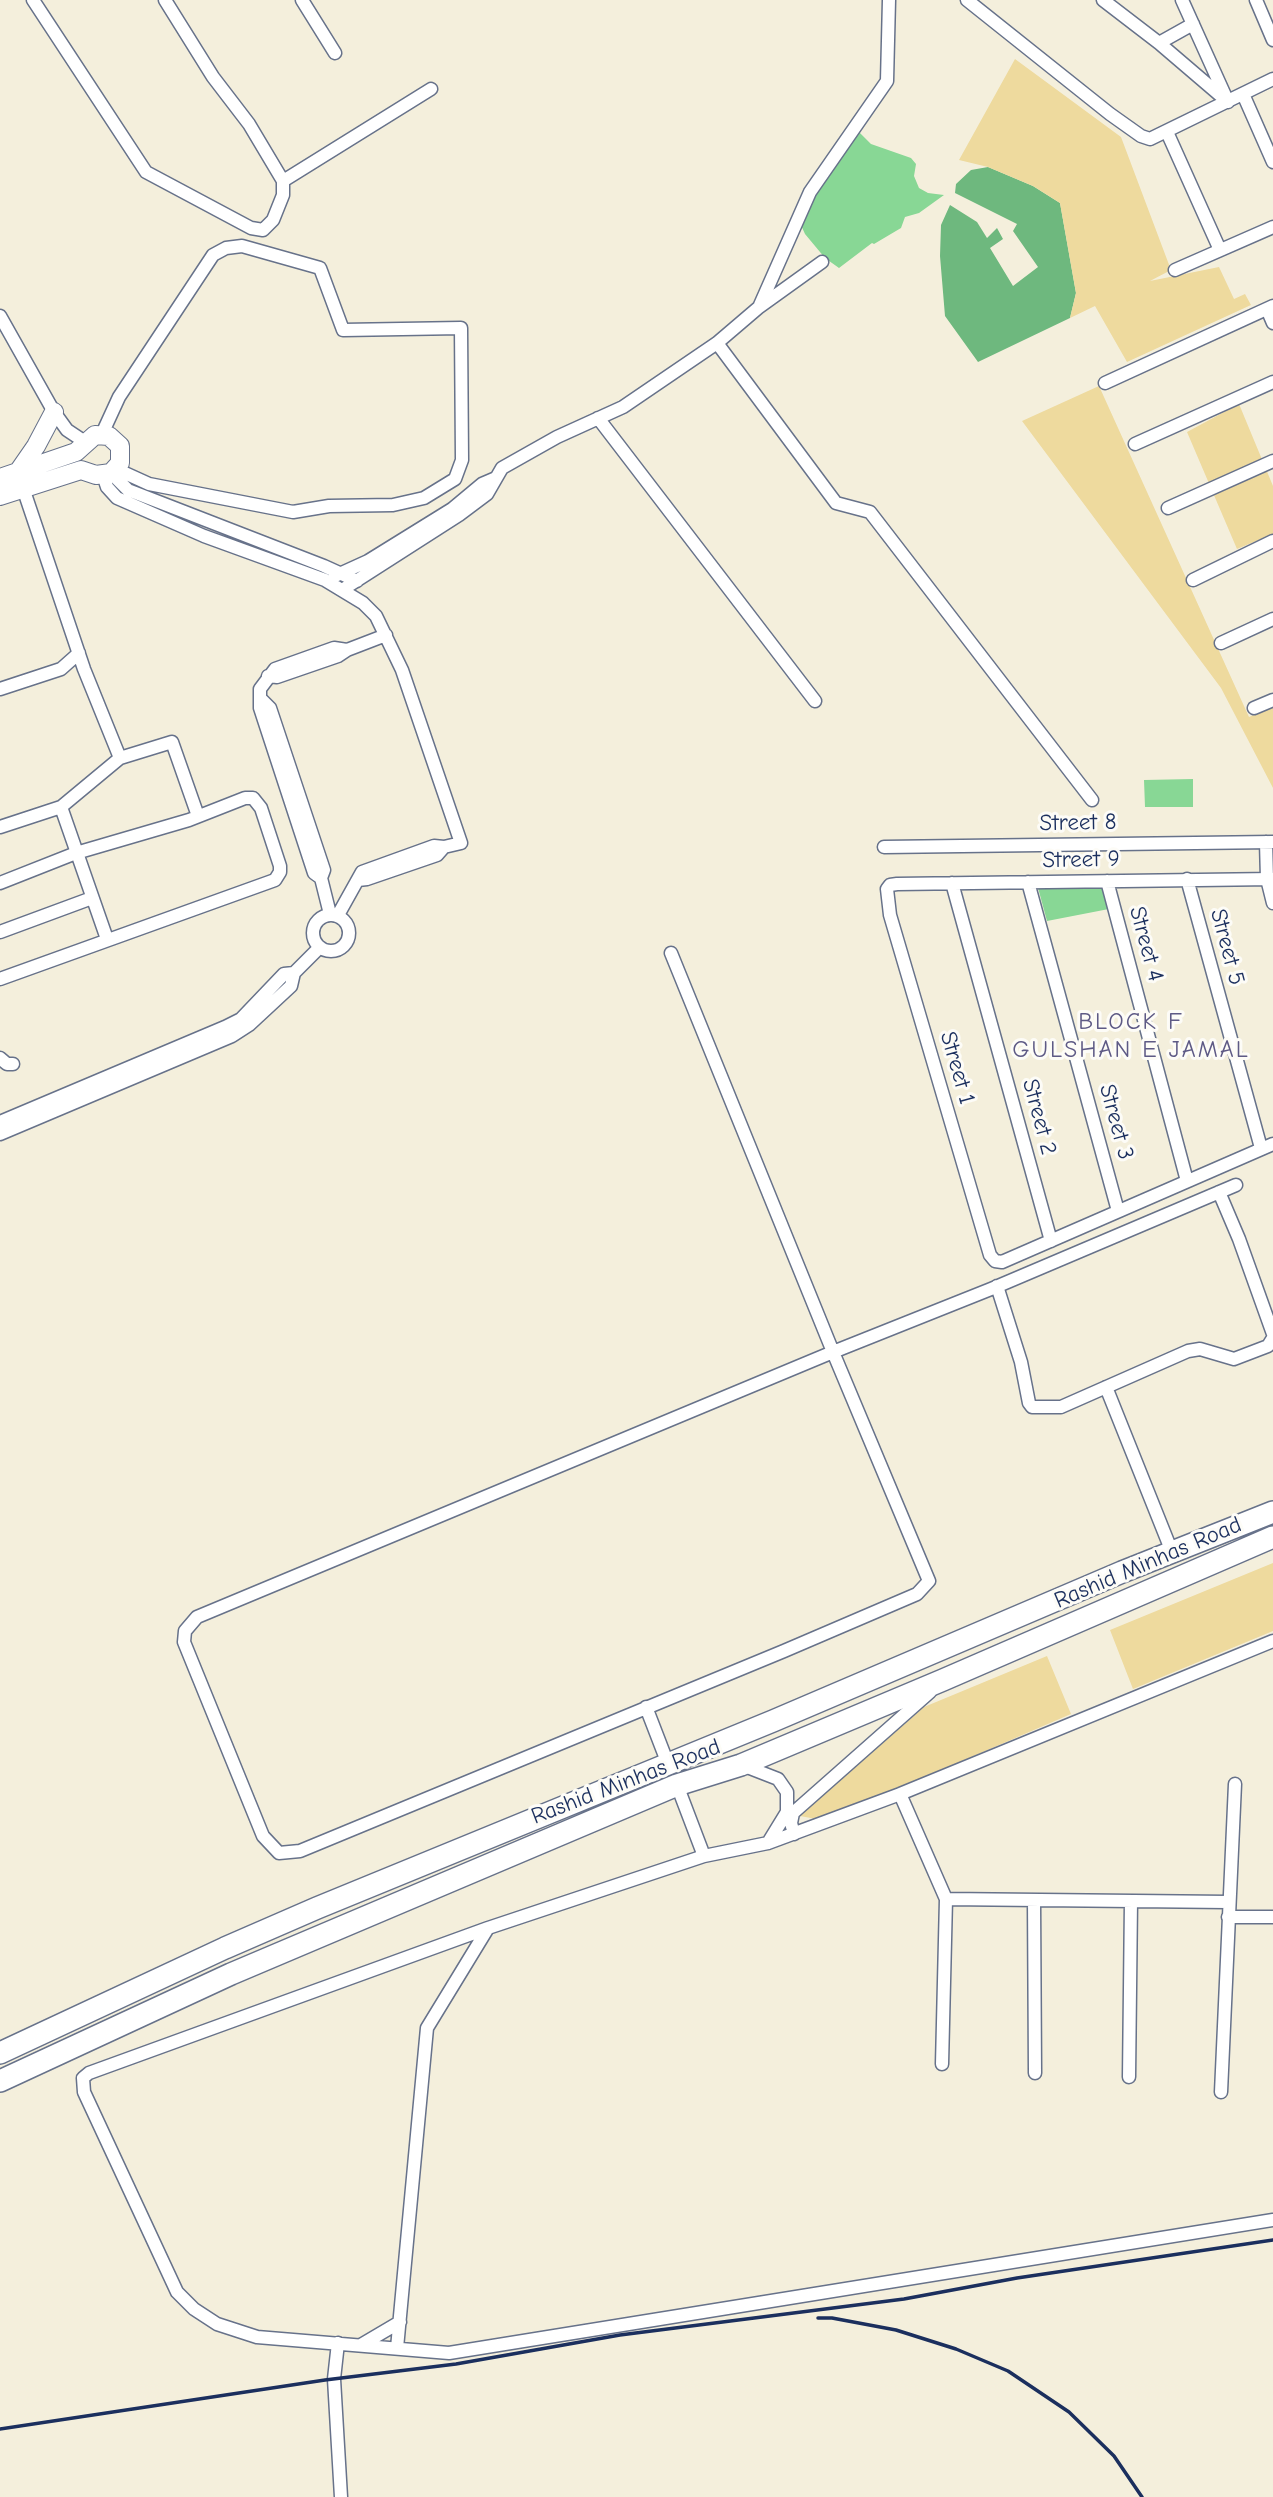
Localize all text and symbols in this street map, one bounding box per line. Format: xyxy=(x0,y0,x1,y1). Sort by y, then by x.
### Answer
street label: Street 8 xyxy=(1039,809,1117,837)
street label: Street 9 xyxy=(1042,846,1120,874)
street label: Street 4 xyxy=(1123,904,1169,984)
street label: Street 5 xyxy=(1204,906,1250,988)
district label: BLOCK F GULSHAN E JAMAL xyxy=(1014,1008,1248,1064)
street label: Street 1 xyxy=(933,1028,981,1108)
street label: Street 2 xyxy=(1016,1076,1062,1158)
street label: Street 3 xyxy=(1093,1081,1139,1163)
street label: Rashid Minhas Road xyxy=(1050,1511,1246,1615)
street label: Rashid Minhas Road xyxy=(527,1733,725,1831)

